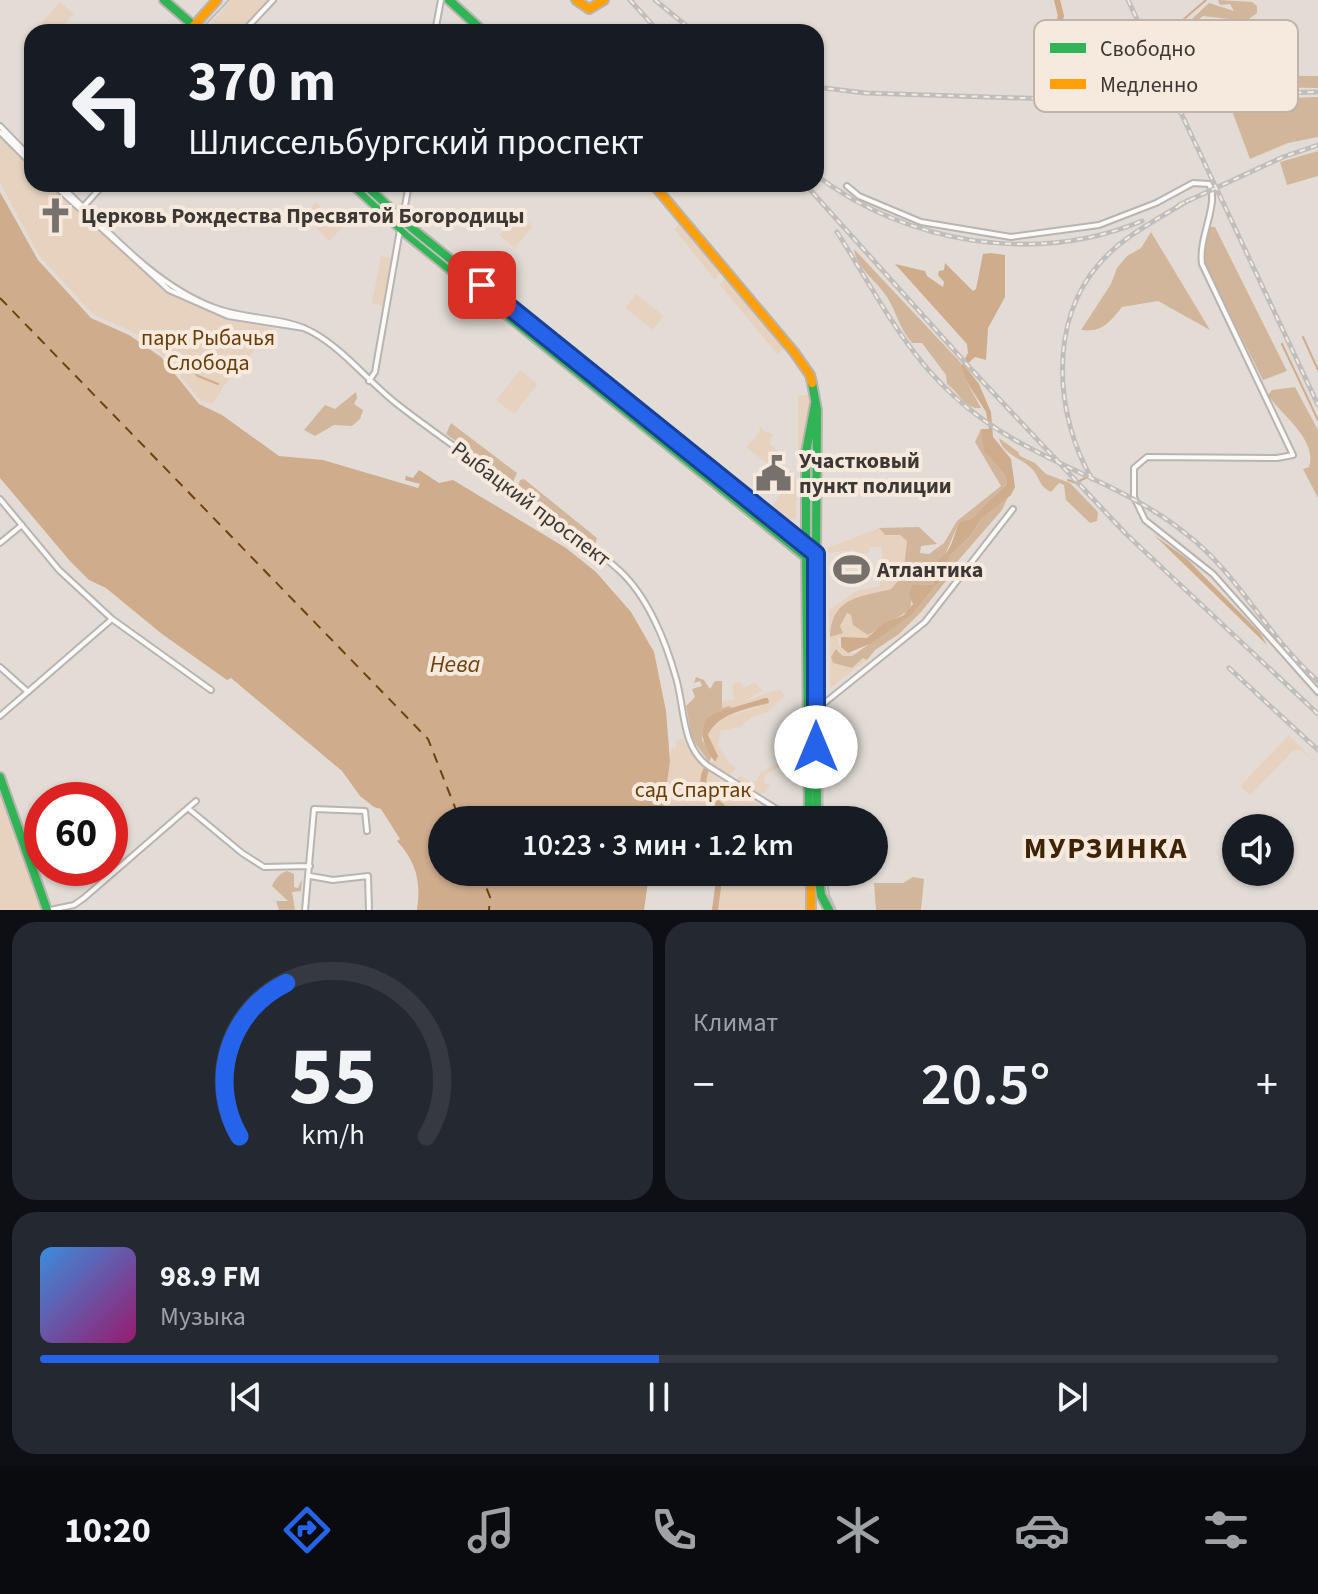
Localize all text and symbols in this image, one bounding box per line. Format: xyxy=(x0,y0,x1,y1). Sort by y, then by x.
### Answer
legend xyxy=(1034,20,1298,112)
text: Свободно xyxy=(1100,33,1196,65)
text: 370 m xyxy=(188,43,336,122)
icon: left xyxy=(56,56,160,160)
text: Медленно xyxy=(1100,69,1198,101)
text: Шлиссельбургский проспект xyxy=(188,117,644,168)
church icon: Церковь Рождества Пресвятой Богородицы xyxy=(36,197,74,235)
place label: Церковь Рождества Пресвятой Богородицы xyxy=(81,200,525,232)
pin xyxy=(448,251,516,319)
icon: arrive xyxy=(460,263,504,307)
park label: парк Рыбачья Слобода xyxy=(141,322,275,379)
street label: Рыбацкий проспект xyxy=(444,433,618,575)
place label: Участковый пункт полиции xyxy=(799,445,952,502)
public building icon: Участковый пункт полиции xyxy=(754,455,792,493)
sports icon: Атлантика xyxy=(832,551,870,589)
place label: Атлантика xyxy=(876,554,983,586)
water label: Нева xyxy=(430,647,480,682)
position arrow xyxy=(774,705,858,789)
park label: сад Спартак xyxy=(635,774,751,806)
speed limit sign: 60 xyxy=(24,782,128,886)
map controls xyxy=(1222,814,1294,886)
button: sound xyxy=(1222,814,1294,886)
text: 10:23 · 3 мин · 1.2 km xyxy=(522,824,794,867)
district label: МУРЗИНКА xyxy=(1024,827,1188,870)
text: Климат xyxy=(693,1004,778,1041)
text: 55 xyxy=(289,1018,376,1136)
text: 20.5° xyxy=(921,1043,1050,1128)
text: − xyxy=(693,1054,715,1117)
text: + xyxy=(1256,1054,1278,1117)
text: km/h xyxy=(301,1115,364,1155)
text: 98.9 FM xyxy=(160,1255,261,1298)
text: Музыка xyxy=(160,1298,246,1335)
icon: previous xyxy=(224,1375,268,1419)
icon: pause xyxy=(637,1375,681,1419)
icon: next xyxy=(1050,1375,1094,1419)
icon: directions xyxy=(279,1502,335,1558)
icon: music xyxy=(463,1502,519,1558)
icon: phone xyxy=(646,1502,702,1558)
icon: climate xyxy=(830,1502,886,1558)
icon: car xyxy=(1014,1502,1070,1558)
icon: filters xyxy=(1198,1502,1254,1558)
text: 10:20 xyxy=(64,1505,151,1556)

